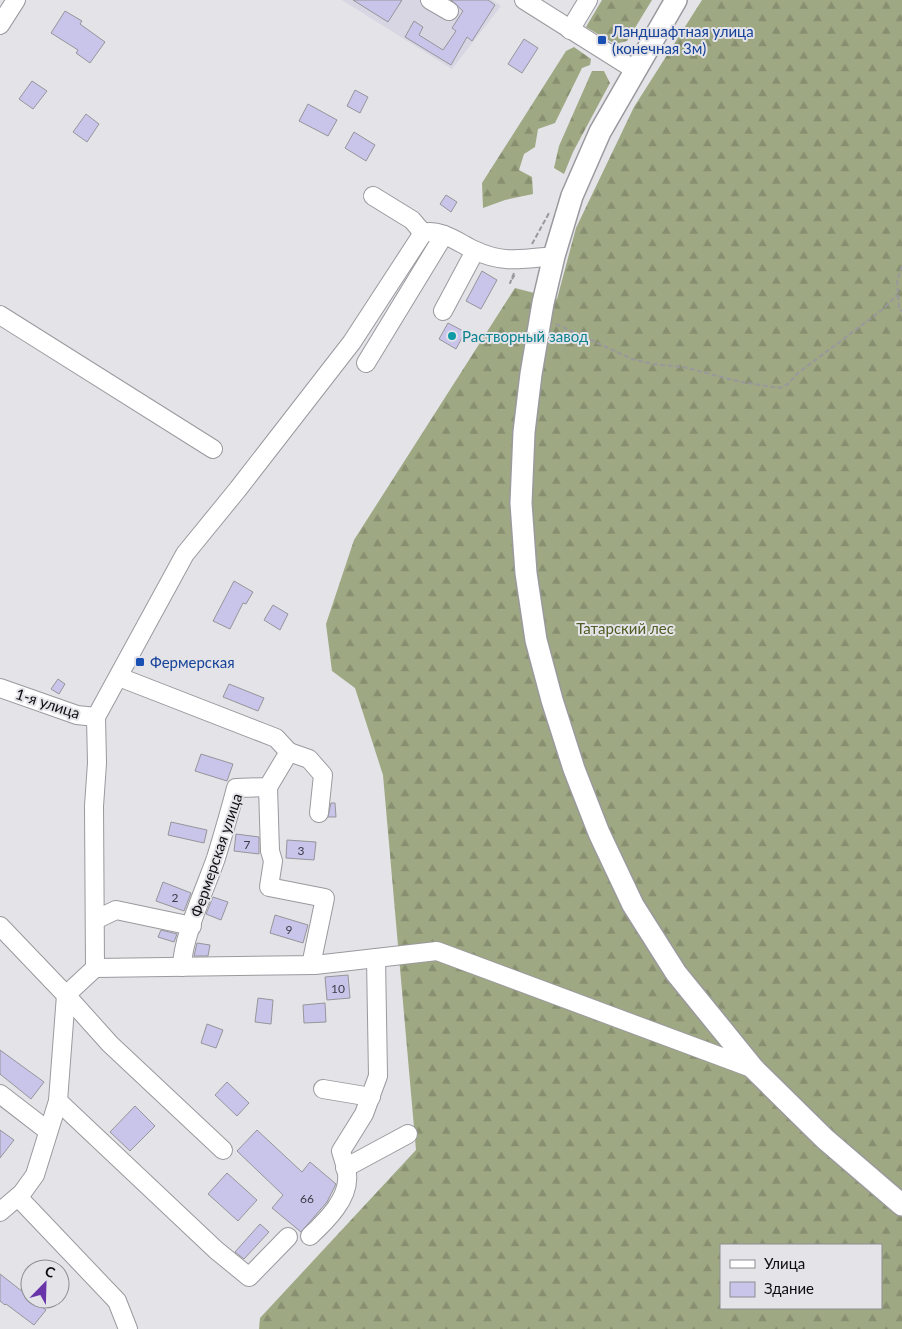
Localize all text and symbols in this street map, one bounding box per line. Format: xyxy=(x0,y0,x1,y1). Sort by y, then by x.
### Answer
place label: Ландшафтная улица (конечная 3м) xyxy=(611,22,754,57)
marker: Ландшафтная улица (конечная 3м) xyxy=(596,34,608,46)
place label: Растворный завод xyxy=(462,327,588,345)
marker: Растворный завод xyxy=(446,330,458,342)
park label: Татарский лес xyxy=(576,619,674,637)
place label: Фермерская xyxy=(150,653,235,671)
marker: Фермерская xyxy=(134,656,146,668)
street label: 1-я улица xyxy=(14,684,82,722)
street label: Фермерская улица xyxy=(186,791,246,919)
house number: 7 xyxy=(244,837,251,852)
house number: 3 xyxy=(298,843,305,858)
house number: 2 xyxy=(172,890,179,905)
house number: 9 xyxy=(286,922,293,937)
house number: 10 xyxy=(331,981,345,996)
house number: 66 xyxy=(300,1191,314,1206)
legend xyxy=(720,1244,882,1309)
text: Улица xyxy=(764,1254,805,1272)
north arrow xyxy=(20,1259,70,1309)
text: С xyxy=(43,1262,59,1281)
text: Здание xyxy=(764,1279,814,1297)

